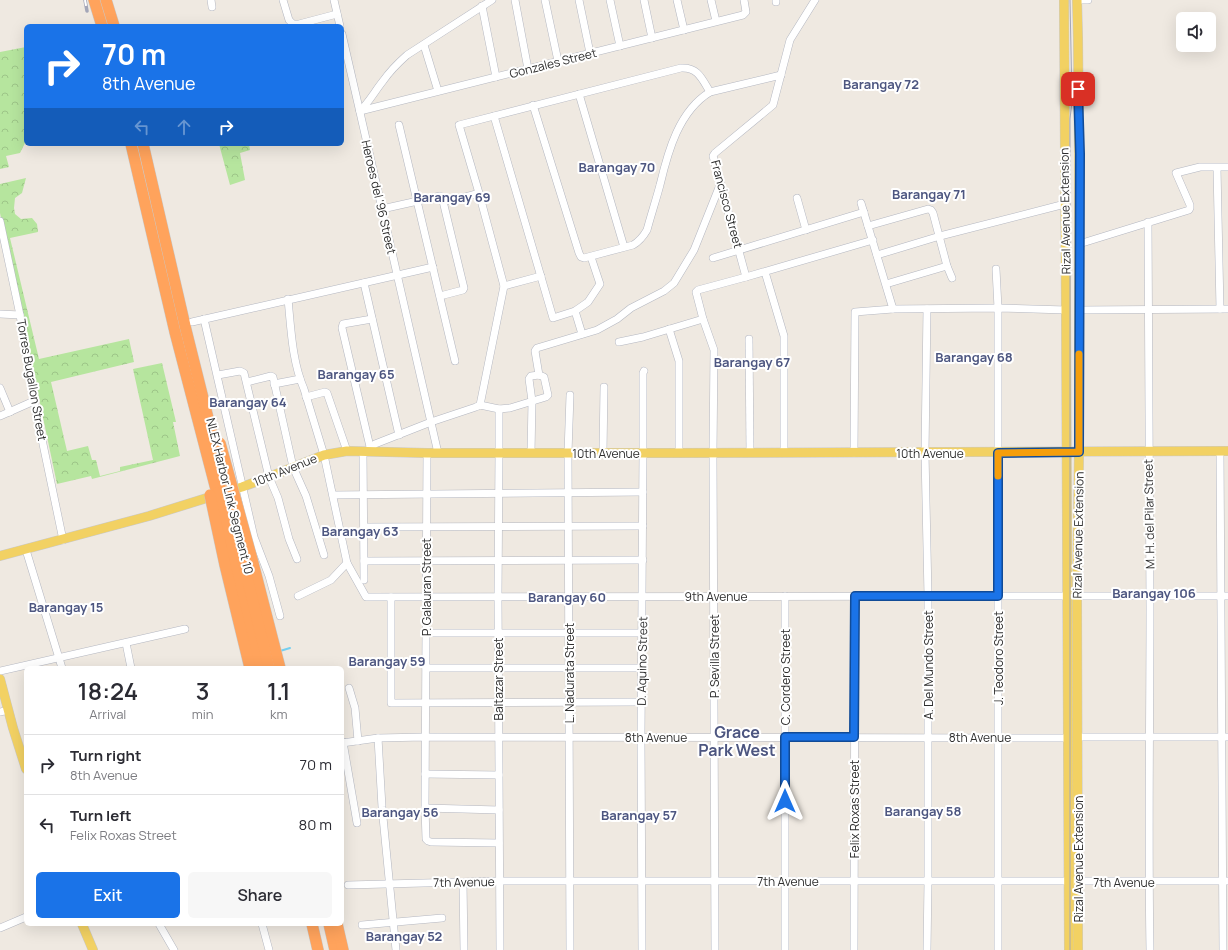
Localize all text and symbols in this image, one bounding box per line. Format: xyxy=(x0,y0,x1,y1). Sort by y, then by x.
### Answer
map controls xyxy=(1176,12,1216,52)
button: sound xyxy=(1176,12,1216,52)
text: 70 m xyxy=(102,35,166,73)
icon: right xyxy=(36,40,88,92)
street label: Gonzales Street xyxy=(508,44,598,82)
text: 8th Avenue xyxy=(102,71,196,95)
pin xyxy=(1061,72,1095,106)
district label: Barangay 72 xyxy=(843,75,919,93)
icon: arrive xyxy=(1067,78,1089,100)
icon: left xyxy=(131,116,153,138)
icon: ahead xyxy=(173,116,195,138)
icon: right xyxy=(215,116,237,138)
street label: Heroes del '96 Street xyxy=(358,138,400,256)
street label: Rizal Avenue Extension xyxy=(1055,147,1075,275)
district label: Barangay 70 xyxy=(579,158,655,176)
street label: Francisco Street xyxy=(707,158,747,250)
district label: Barangay 71 xyxy=(892,185,966,203)
district label: Barangay 69 xyxy=(413,188,491,206)
street label: Torres Bugallon Street xyxy=(13,318,51,442)
district label: Barangay 68 xyxy=(935,348,1013,366)
district label: Barangay 67 xyxy=(714,353,790,371)
district label: Barangay 65 xyxy=(317,365,395,383)
district label: Barangay 64 xyxy=(209,393,287,411)
street label: NLEX Harbor Link Segment 10 xyxy=(202,416,258,576)
street label: 10th Avenue xyxy=(572,445,640,462)
street label: 10th Avenue xyxy=(896,445,964,462)
street label: 10th Avenue xyxy=(251,449,319,491)
street label: M. H. del Pilar Street xyxy=(1140,459,1158,569)
street label: Rizal Avenue Extension xyxy=(1068,471,1088,599)
district label: Barangay 63 xyxy=(322,522,398,540)
street label: P. Galauran Street xyxy=(418,538,435,636)
district label: Barangay 106 xyxy=(1112,584,1196,602)
district label: Barangay 60 xyxy=(528,588,606,606)
street label: 9th Avenue xyxy=(685,588,747,605)
district label: Barangay 15 xyxy=(29,598,103,616)
street label: A. Del Mundo Street xyxy=(920,610,937,720)
street label: J. Teodoro Street xyxy=(990,611,1007,705)
street label: P. Sevilla Street xyxy=(706,614,723,698)
street label: D. Aquino Street xyxy=(633,616,651,706)
street label: L. Nadurata Street xyxy=(561,623,578,723)
street label: C. Cordero Street xyxy=(777,629,794,725)
street label: Baltazar Street xyxy=(490,637,507,720)
district label: Barangay 59 xyxy=(348,652,426,670)
text: 18:24 xyxy=(78,674,138,707)
text: 3 xyxy=(196,674,209,707)
text: 1.1 xyxy=(267,674,290,707)
text: Arrival xyxy=(89,705,126,723)
text: min xyxy=(192,705,214,723)
text: km xyxy=(270,705,287,723)
district label: Grace Park West xyxy=(698,721,776,761)
street label: 8th Avenue xyxy=(625,729,687,746)
street label: 8th Avenue xyxy=(949,729,1011,746)
text: Turn right xyxy=(70,745,141,766)
icon: right xyxy=(36,754,58,776)
text: 70 m xyxy=(300,754,332,775)
street label: Felix Roxas Street xyxy=(846,760,863,858)
text: 8th Avenue xyxy=(70,766,138,784)
position arrow xyxy=(764,780,806,822)
street label: Rizal Avenue Extension xyxy=(1070,796,1087,922)
district label: Barangay 58 xyxy=(885,802,961,820)
district label: Barangay 56 xyxy=(361,803,439,821)
text: Turn left xyxy=(70,805,132,826)
district label: Barangay 57 xyxy=(601,806,677,824)
icon: left xyxy=(36,814,58,836)
text: 80 m xyxy=(298,814,332,835)
text: Felix Roxas Street xyxy=(70,826,177,844)
button: Exit xyxy=(36,872,180,918)
button: Share xyxy=(188,872,332,918)
street label: 7th Avenue xyxy=(433,873,495,891)
street label: 7th Avenue xyxy=(757,873,819,890)
street label: 7th Avenue xyxy=(1093,874,1155,891)
district label: Barangay 52 xyxy=(366,927,442,945)

